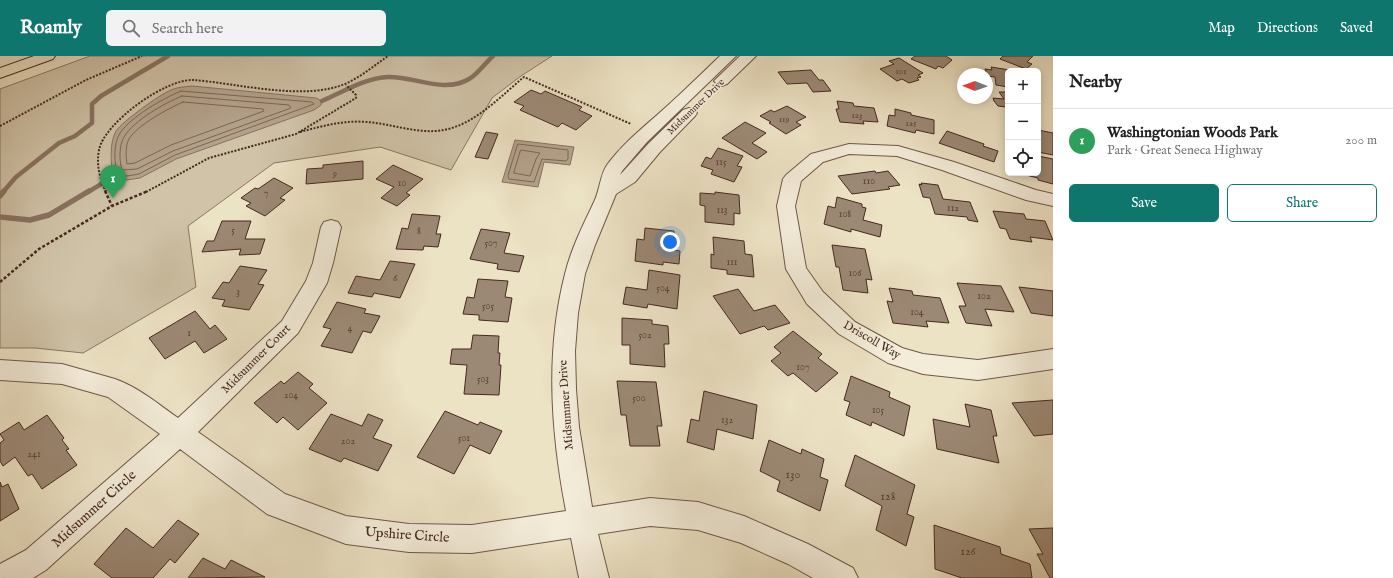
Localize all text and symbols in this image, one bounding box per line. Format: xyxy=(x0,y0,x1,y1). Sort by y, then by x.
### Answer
search box xyxy=(106,10,386,46)
text: Roamly xyxy=(20,16,82,40)
icon: search xyxy=(120,17,142,39)
text: Search here xyxy=(152,19,223,38)
text: Map xyxy=(1208,19,1235,37)
text: Directions xyxy=(1257,19,1318,37)
text: Saved xyxy=(1340,19,1373,37)
house number: 101 xyxy=(895,66,907,77)
north arrow xyxy=(957,68,993,104)
map controls xyxy=(1005,68,1041,176)
button: + xyxy=(1005,68,1041,104)
text: Nearby xyxy=(1069,72,1122,93)
street label: Midsummer Drive xyxy=(664,76,728,138)
button: − xyxy=(1005,104,1041,140)
house number: 123 xyxy=(852,110,862,121)
house number: 119 xyxy=(779,114,789,125)
house number: 125 xyxy=(906,118,917,129)
text: Washingtonian Woods Park xyxy=(1107,123,1278,142)
text: 1 xyxy=(1080,132,1084,149)
text: 200 m xyxy=(1345,132,1377,149)
button: locate xyxy=(1005,140,1041,176)
text: Park · Great Seneca Highway xyxy=(1107,142,1263,159)
house number: 115 xyxy=(715,156,727,169)
pin: 1 xyxy=(100,165,126,198)
house number: 9 xyxy=(332,168,337,181)
house number: 110 xyxy=(863,175,875,188)
house number: 10 xyxy=(398,177,406,190)
button: Save xyxy=(1069,184,1219,222)
button: Share xyxy=(1227,184,1377,222)
house number: 7 xyxy=(264,187,269,200)
house number: 112 xyxy=(947,202,959,215)
house number: 113 xyxy=(716,204,728,217)
house number: 108 xyxy=(839,208,851,221)
house number: 5 xyxy=(231,224,235,237)
house number: 8 xyxy=(417,225,421,238)
your location xyxy=(660,232,680,252)
house number: 507 xyxy=(484,237,498,250)
house number: 111 xyxy=(726,256,738,269)
house number: 106 xyxy=(849,267,862,280)
house number: 6 xyxy=(393,272,398,285)
house number: 504 xyxy=(656,282,670,295)
house number: 3 xyxy=(236,286,240,299)
house number: 102 xyxy=(977,290,991,303)
house number: 505 xyxy=(482,300,494,313)
house number: 104 xyxy=(910,306,924,319)
street label: Driscoll Way xyxy=(841,318,904,363)
street label: Midsummer Court xyxy=(218,321,294,397)
house number: 4 xyxy=(348,322,353,335)
house number: 1 xyxy=(187,327,191,340)
house number: 502 xyxy=(638,329,652,342)
street label: Midsummer Drive xyxy=(555,359,577,451)
house number: 107 xyxy=(796,361,810,374)
house number: 503 xyxy=(477,373,489,386)
house number: 204 xyxy=(284,389,298,402)
house number: 500 xyxy=(632,392,646,405)
house number: 105 xyxy=(872,404,884,417)
house number: 132 xyxy=(721,414,733,427)
house number: 501 xyxy=(458,432,470,445)
house number: 202 xyxy=(341,435,355,448)
house number: 241 xyxy=(27,448,41,461)
street label: Midsummer Circle xyxy=(48,466,140,552)
house number: 130 xyxy=(786,467,801,482)
house number: 128 xyxy=(881,489,896,504)
street label: Upshire Circle xyxy=(364,523,451,547)
house number: 126 xyxy=(960,544,977,559)

